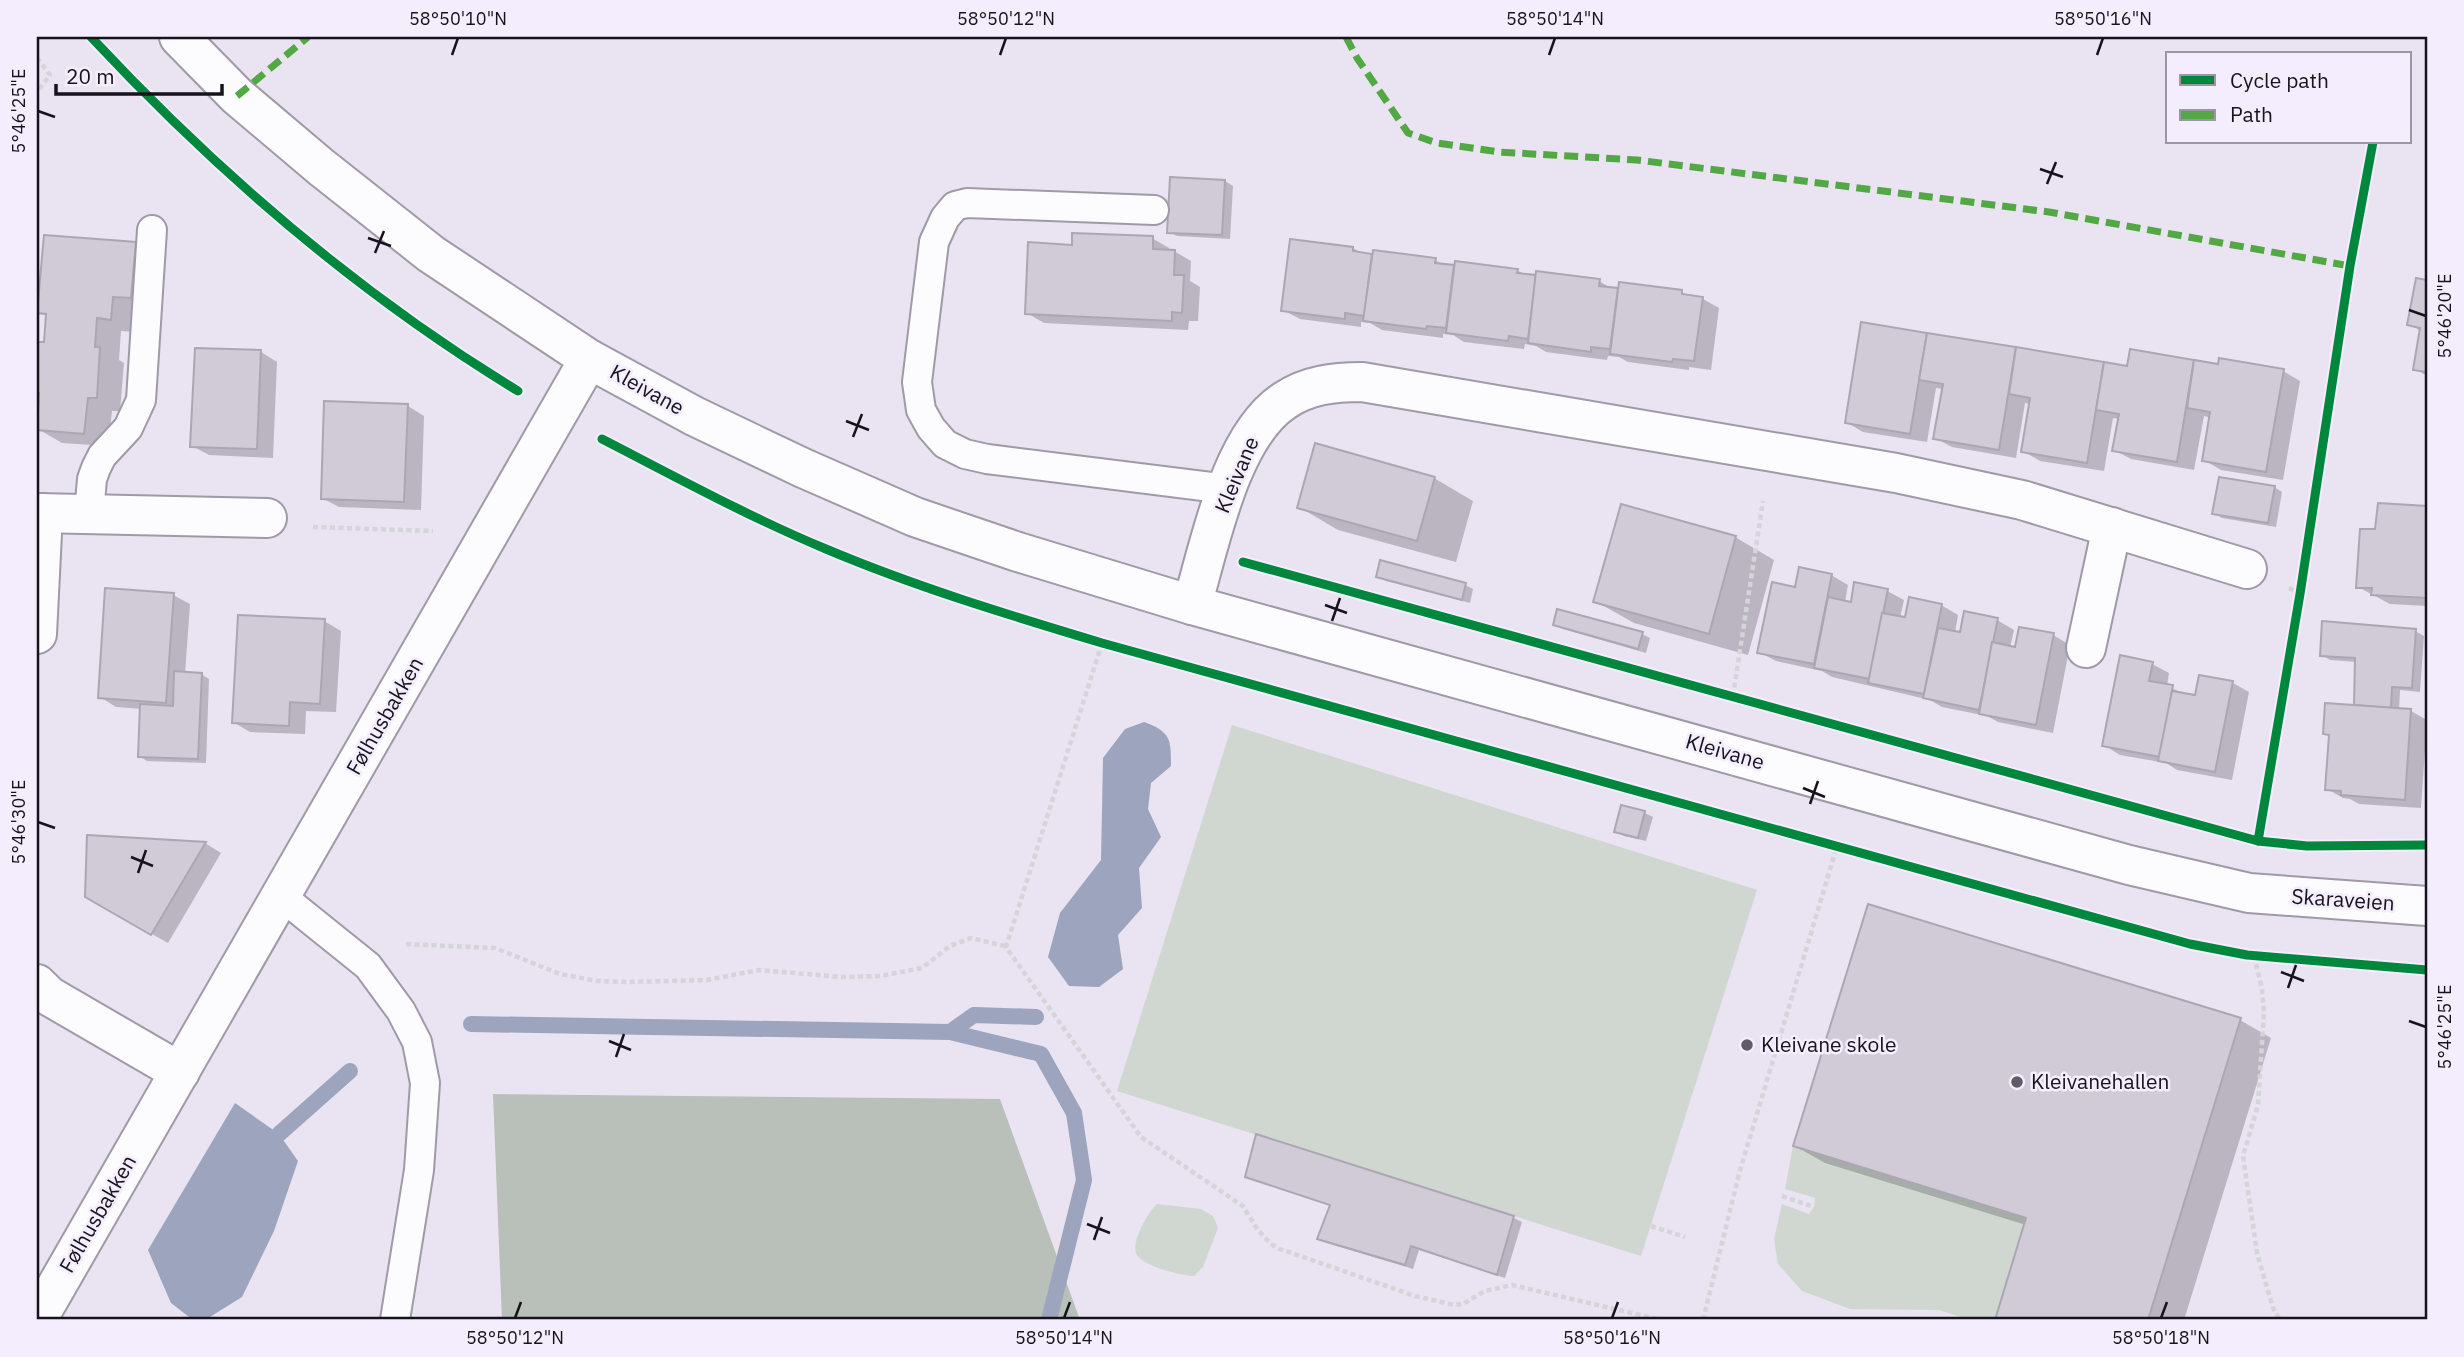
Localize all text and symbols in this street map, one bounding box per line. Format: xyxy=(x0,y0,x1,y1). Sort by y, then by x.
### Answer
text: 58°50'10"N xyxy=(409,7,507,30)
text: 58°50'12"N xyxy=(957,7,1055,30)
text: 58°50'14"N xyxy=(1506,7,1604,30)
text: 58°50'16"N xyxy=(2054,7,2152,30)
scale bar xyxy=(56,52,222,96)
legend xyxy=(2166,52,2412,144)
text: 20 m xyxy=(66,62,115,90)
text: Cycle path xyxy=(2230,66,2329,94)
text: 5°46'25"E xyxy=(7,69,30,153)
text: Path xyxy=(2230,100,2273,128)
text: 5°46'20"E xyxy=(2433,274,2456,358)
street label: Kleivane xyxy=(605,357,690,421)
street label: Kleivane xyxy=(1207,432,1265,517)
street label: Følhusbakken xyxy=(339,652,429,779)
street label: Kleivane xyxy=(1683,726,1768,776)
text: 5°46'30"E xyxy=(7,780,30,864)
street label: Skaraveien xyxy=(2290,881,2396,917)
text: 5°46'25"E xyxy=(2433,985,2456,1069)
place label: Kleivane skole xyxy=(1761,1030,1897,1058)
marker: Kleivane skole xyxy=(1739,1037,1755,1053)
place label: Kleivanehallen xyxy=(2031,1067,2170,1095)
marker: Kleivanehallen xyxy=(2009,1074,2025,1090)
street label: Følhusbakken xyxy=(52,1150,142,1277)
text: 58°50'12"N xyxy=(466,1326,564,1349)
text: 58°50'14"N xyxy=(1015,1326,1113,1349)
text: 58°50'16"N xyxy=(1563,1326,1661,1349)
text: 58°50'18"N xyxy=(2112,1326,2210,1349)

